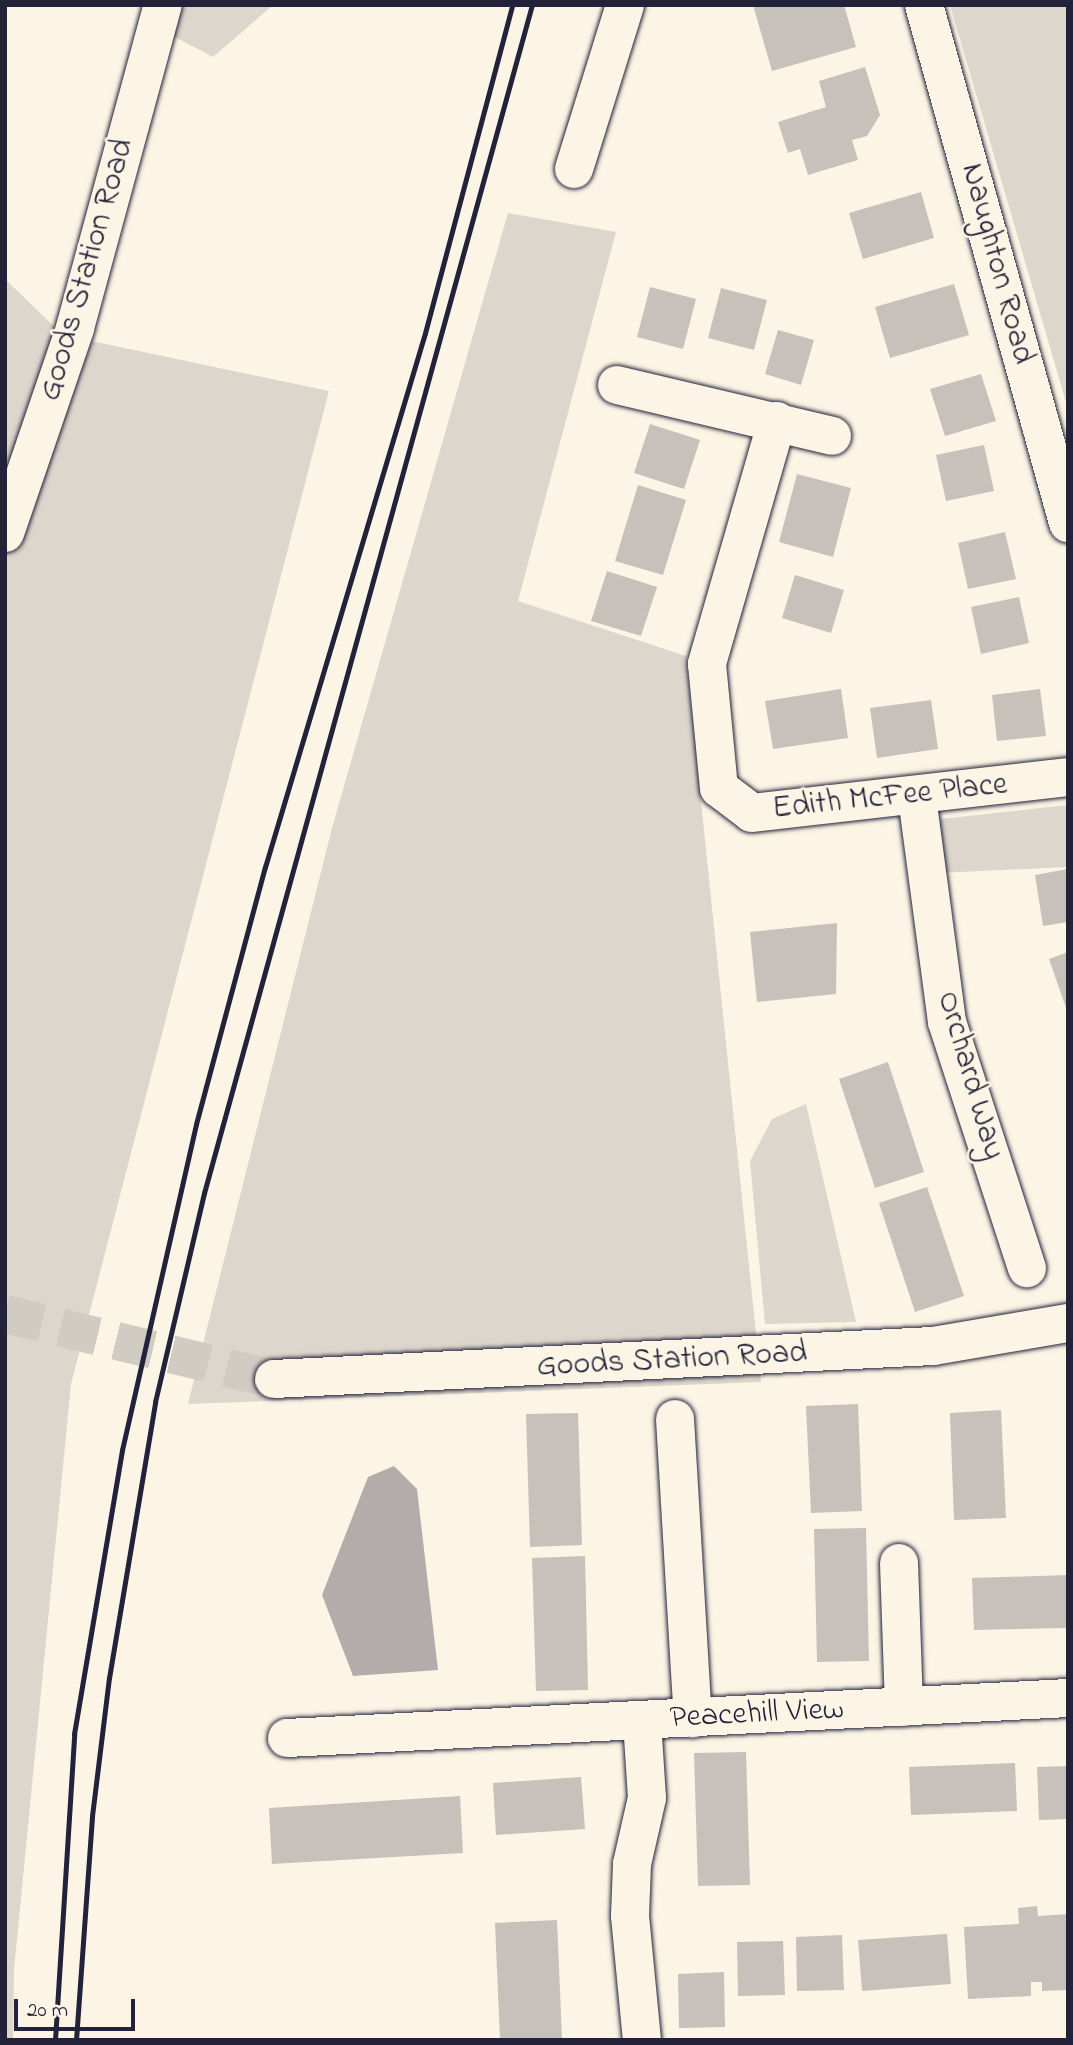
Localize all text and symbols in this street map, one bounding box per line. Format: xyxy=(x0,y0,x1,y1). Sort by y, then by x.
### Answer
street label: Goods Station Road xyxy=(32,135,144,405)
street label: Naughton Road xyxy=(951,159,1041,369)
street label: Edith McFee Place xyxy=(771,767,1009,829)
street label: Orchard Way xyxy=(927,987,1011,1165)
street label: Goods Station Road xyxy=(536,1335,808,1387)
street label: Peacehill View xyxy=(669,1691,845,1739)
scale bar xyxy=(18,1986,138,2030)
text: 20 m xyxy=(27,1996,68,2026)

